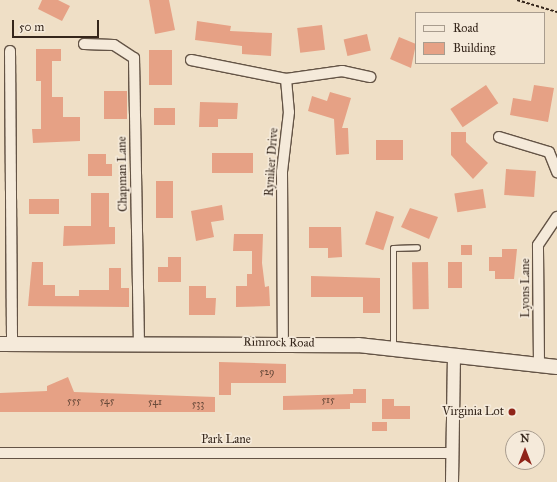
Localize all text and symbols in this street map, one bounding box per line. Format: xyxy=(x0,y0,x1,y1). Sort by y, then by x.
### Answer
scale bar xyxy=(14,12,101,38)
legend xyxy=(415,12,545,64)
text: 50 m xyxy=(19,20,44,34)
text: Road xyxy=(453,21,479,35)
text: Building xyxy=(453,41,495,55)
street label: Ryniker Drive xyxy=(262,127,282,197)
street label: Chapman Lane xyxy=(115,136,131,212)
street label: Lyons Lane xyxy=(519,258,533,318)
street label: Rimrock Road xyxy=(243,335,315,351)
house number: 529 xyxy=(260,367,274,379)
house number: 515 xyxy=(321,395,335,407)
house number: 555 xyxy=(67,396,81,408)
house number: 545 xyxy=(100,396,114,408)
house number: 541 xyxy=(148,397,162,409)
house number: 533 xyxy=(192,399,204,411)
place label: Virginia Lot xyxy=(442,405,504,419)
marker: Virginia Lot xyxy=(507,407,517,417)
north arrow xyxy=(505,430,545,470)
text: N xyxy=(520,432,530,445)
street label: Park Lane xyxy=(201,433,251,447)

